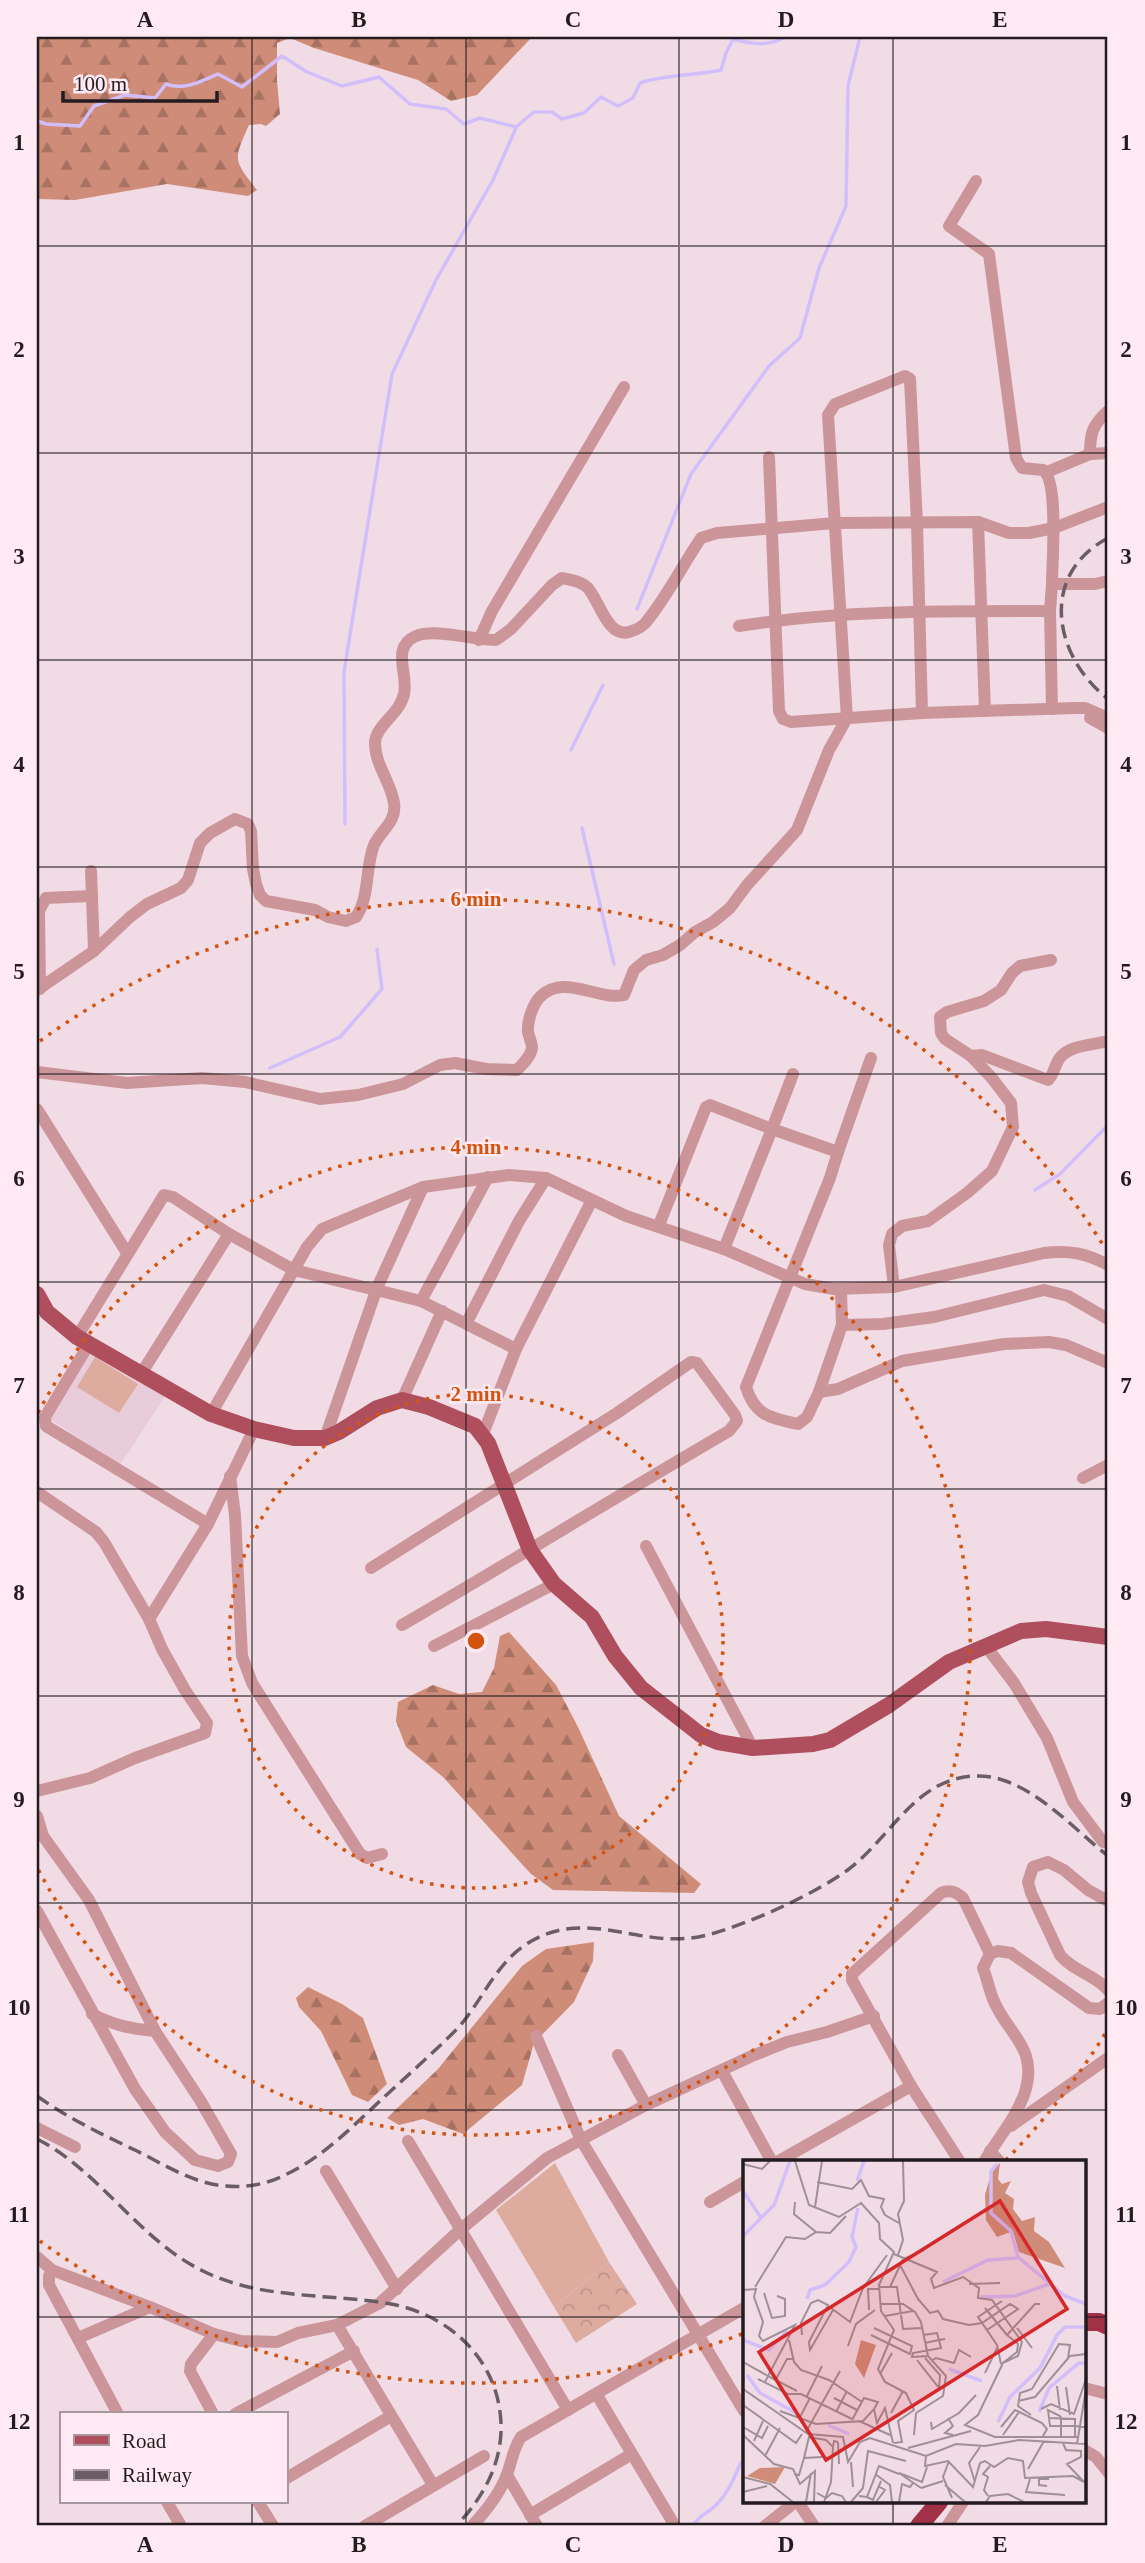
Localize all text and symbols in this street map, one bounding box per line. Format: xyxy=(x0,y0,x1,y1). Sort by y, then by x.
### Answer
text: A xyxy=(137,7,154,32)
text: B xyxy=(351,7,367,32)
text: C xyxy=(565,7,581,32)
text: D xyxy=(778,7,794,32)
text: E xyxy=(992,7,1008,32)
scale bar xyxy=(63,60,217,104)
text: 100 m xyxy=(74,72,127,96)
text: 1 xyxy=(13,130,25,155)
text: 1 xyxy=(1120,130,1132,155)
text: 2 xyxy=(13,337,25,362)
text: 2 xyxy=(1120,337,1132,362)
text: 3 xyxy=(13,544,25,569)
text: 3 xyxy=(1120,544,1132,569)
text: 4 xyxy=(13,752,25,777)
text: 4 xyxy=(1120,752,1132,777)
text: 6 min xyxy=(451,887,502,911)
text: 5 xyxy=(13,959,25,984)
text: 5 xyxy=(1120,959,1132,984)
text: 4 min xyxy=(451,1135,502,1159)
text: 6 xyxy=(13,1166,25,1191)
text: 6 xyxy=(1120,1166,1132,1191)
text: 7 xyxy=(13,1373,25,1398)
text: 7 xyxy=(1120,1373,1132,1398)
text: 2 min xyxy=(451,1382,502,1406)
text: 8 xyxy=(13,1580,25,1605)
text: 8 xyxy=(1120,1580,1132,1605)
centre of rings xyxy=(464,1629,488,1653)
text: 9 xyxy=(13,1787,25,1812)
text: 9 xyxy=(1120,1787,1132,1812)
text: 10 xyxy=(8,1995,31,2020)
text: 10 xyxy=(1115,1995,1138,2020)
inset map xyxy=(743,2160,1086,2504)
text: 11 xyxy=(8,2202,30,2227)
text: 11 xyxy=(1115,2202,1137,2227)
text: 12 xyxy=(8,2409,31,2434)
text: 12 xyxy=(1115,2409,1138,2434)
legend xyxy=(60,2412,287,2504)
text: Road xyxy=(122,2429,167,2453)
text: Railway xyxy=(122,2463,192,2487)
text: A xyxy=(137,2532,154,2557)
text: B xyxy=(351,2532,367,2557)
text: C xyxy=(565,2532,581,2557)
text: D xyxy=(778,2532,794,2557)
text: E xyxy=(992,2532,1008,2557)

